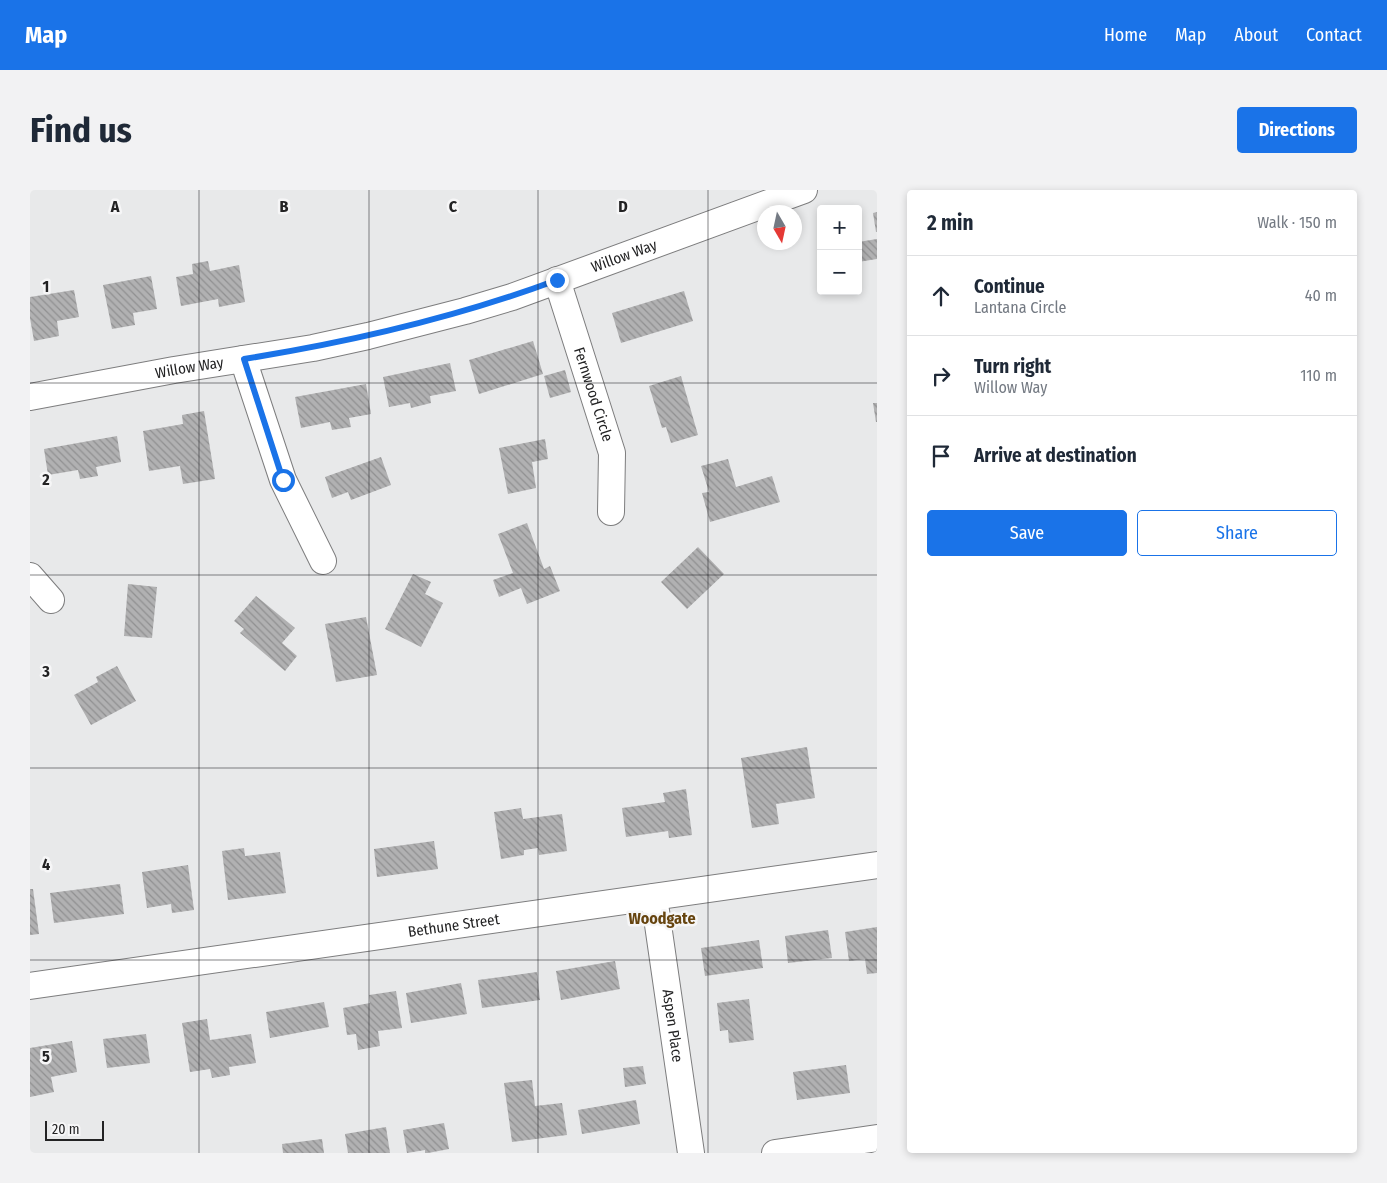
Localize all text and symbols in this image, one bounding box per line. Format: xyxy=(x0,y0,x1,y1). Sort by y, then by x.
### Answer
text: Map xyxy=(25,21,67,49)
text: Home xyxy=(1104,24,1147,46)
text: Map xyxy=(1175,24,1206,46)
text: About xyxy=(1234,24,1278,46)
text: Contact xyxy=(1306,24,1362,46)
button: Directions xyxy=(1237,107,1357,153)
text: Find us xyxy=(30,109,132,151)
text: A xyxy=(110,197,120,216)
text: B xyxy=(280,197,289,216)
text: C xyxy=(449,197,458,216)
text: D xyxy=(618,197,628,216)
north arrow xyxy=(757,205,802,250)
map controls xyxy=(817,205,862,295)
button: + xyxy=(817,205,862,250)
text: 2 min xyxy=(927,210,974,236)
text: Walk · 150 m xyxy=(1257,213,1337,232)
street label: Willow Way xyxy=(589,236,660,276)
button: − xyxy=(817,250,862,295)
route end xyxy=(546,269,569,292)
text: Continue xyxy=(974,275,1045,298)
text: 1 xyxy=(43,277,49,296)
icon: ahead xyxy=(927,282,955,310)
text: 40 m xyxy=(1305,286,1337,305)
text: Lantana Circle xyxy=(974,298,1066,317)
street label: Fernwood Circle xyxy=(570,345,617,444)
street label: Willow Way xyxy=(154,353,225,382)
text: Turn right xyxy=(974,355,1051,378)
icon: right xyxy=(927,362,955,390)
text: 110 m xyxy=(1300,366,1337,385)
text: Willow Way xyxy=(974,378,1047,397)
icon: arrive xyxy=(927,442,955,470)
text: Arrive at destination xyxy=(974,444,1137,467)
route start xyxy=(272,469,295,492)
text: 2 xyxy=(41,470,50,489)
button: Save xyxy=(927,510,1127,556)
button: Share xyxy=(1137,510,1337,556)
text: 3 xyxy=(41,662,50,681)
text: 4 xyxy=(42,855,50,874)
district label: Woodgate xyxy=(629,909,696,928)
street label: Bethune Street xyxy=(407,910,501,941)
street label: Aspen Place xyxy=(658,988,687,1063)
text: 5 xyxy=(42,1047,50,1066)
scale bar xyxy=(45,1118,104,1141)
text: 20 m xyxy=(52,1121,80,1138)

